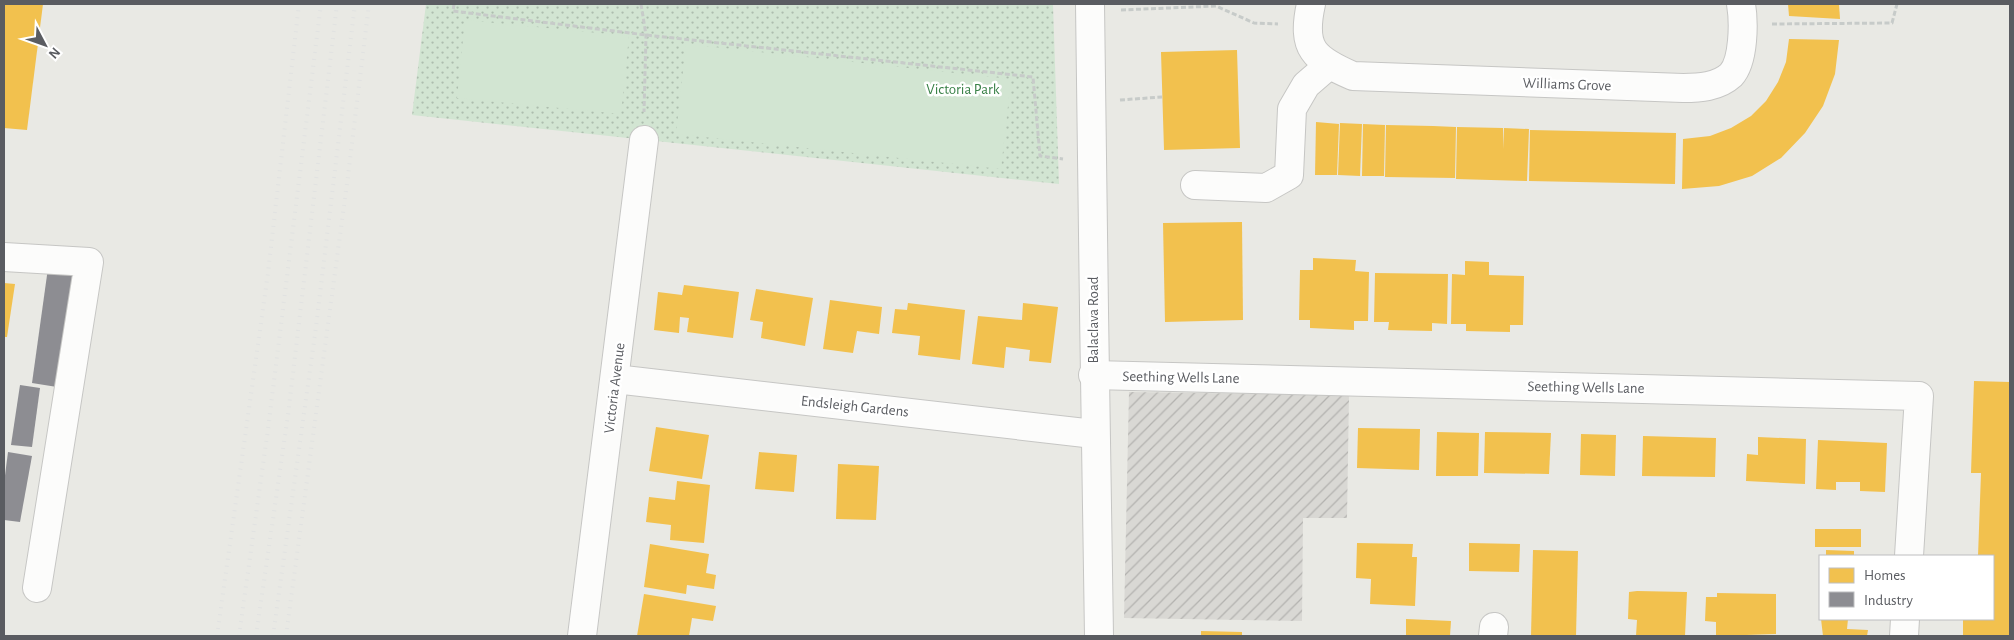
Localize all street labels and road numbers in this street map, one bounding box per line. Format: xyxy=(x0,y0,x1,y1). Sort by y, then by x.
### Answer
street label: Williams Grove xyxy=(1522,75,1612,94)
street label: Balaclava Road xyxy=(1086,276,1101,364)
street label: Victoria Avenue xyxy=(601,342,628,434)
street label: Seething Wells Lane xyxy=(1122,369,1240,386)
street label: Seething Wells Lane xyxy=(1527,379,1645,396)
street label: Endsleigh Gardens xyxy=(800,393,910,420)

